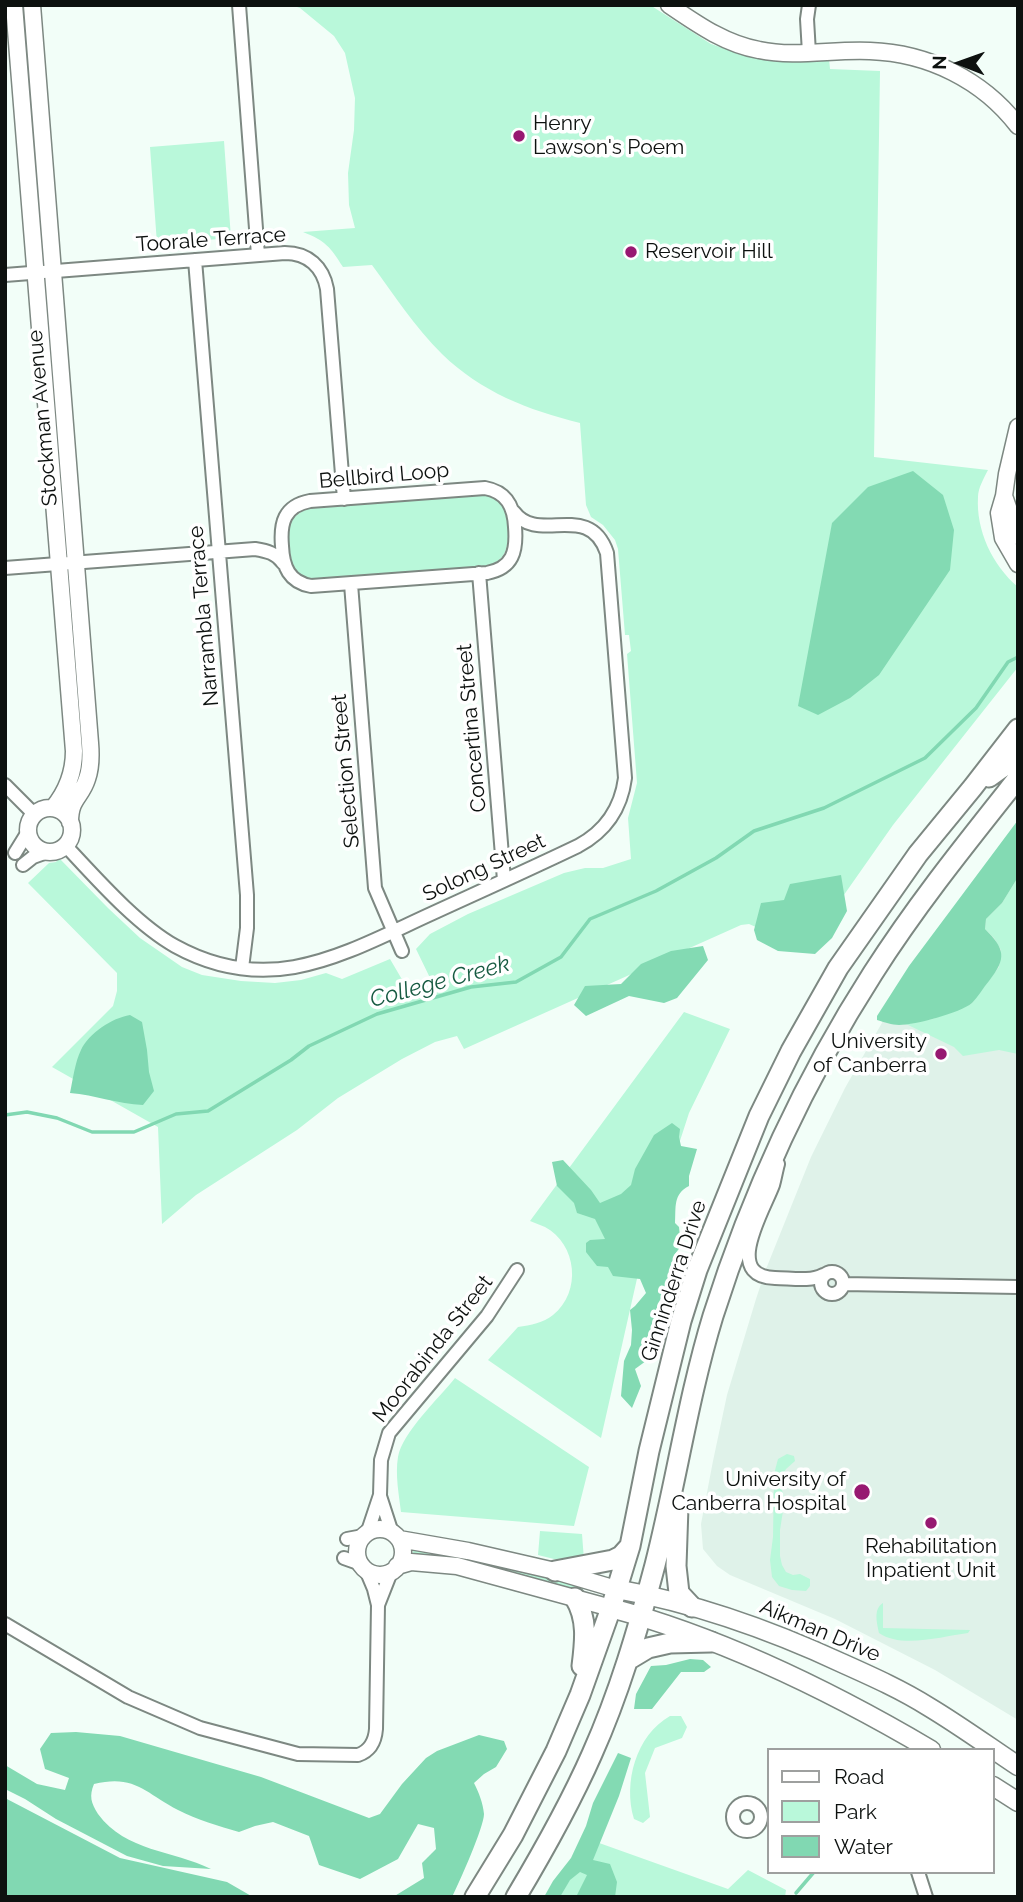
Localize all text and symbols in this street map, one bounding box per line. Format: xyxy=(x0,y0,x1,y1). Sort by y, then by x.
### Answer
north arrow xyxy=(925,28,995,98)
text: N xyxy=(928,55,950,70)
place label: Henry Lawson's Poem xyxy=(533,111,684,161)
marker: Henry Lawson's Poem xyxy=(511,128,527,144)
street label: Toorale Terrace xyxy=(135,222,287,258)
place label: Reservoir Hill xyxy=(645,239,773,265)
marker: Reservoir Hill xyxy=(623,244,639,260)
street label: Stockman Avenue xyxy=(23,329,63,507)
street label: Bellbird Loop xyxy=(318,458,450,494)
street label: Narrambla Terrace xyxy=(184,525,224,707)
street label: Concertina Street xyxy=(452,643,492,813)
street label: Selection Street xyxy=(327,693,365,849)
street label: Solong Street xyxy=(419,829,549,907)
water label: College Creek xyxy=(367,950,513,1014)
place label: University of Canberra xyxy=(813,1029,927,1079)
marker: University of Canberra xyxy=(933,1046,949,1062)
street label: Ginninderra Drive xyxy=(636,1197,712,1365)
street label: Moorabinda Street xyxy=(368,1270,498,1428)
place label: University of Canberra Hospital xyxy=(671,1467,846,1517)
marker: University of Canberra Hospital xyxy=(852,1482,872,1502)
marker: Rehabilitation Inpatient Unit xyxy=(923,1515,939,1531)
place label: Rehabilitation Inpatient Unit xyxy=(865,1534,997,1584)
street label: Aikman Drive xyxy=(756,1594,884,1668)
legend xyxy=(768,1748,995,1874)
text: Road xyxy=(834,1764,884,1789)
text: Park xyxy=(834,1799,877,1824)
text: Water xyxy=(834,1834,893,1859)

